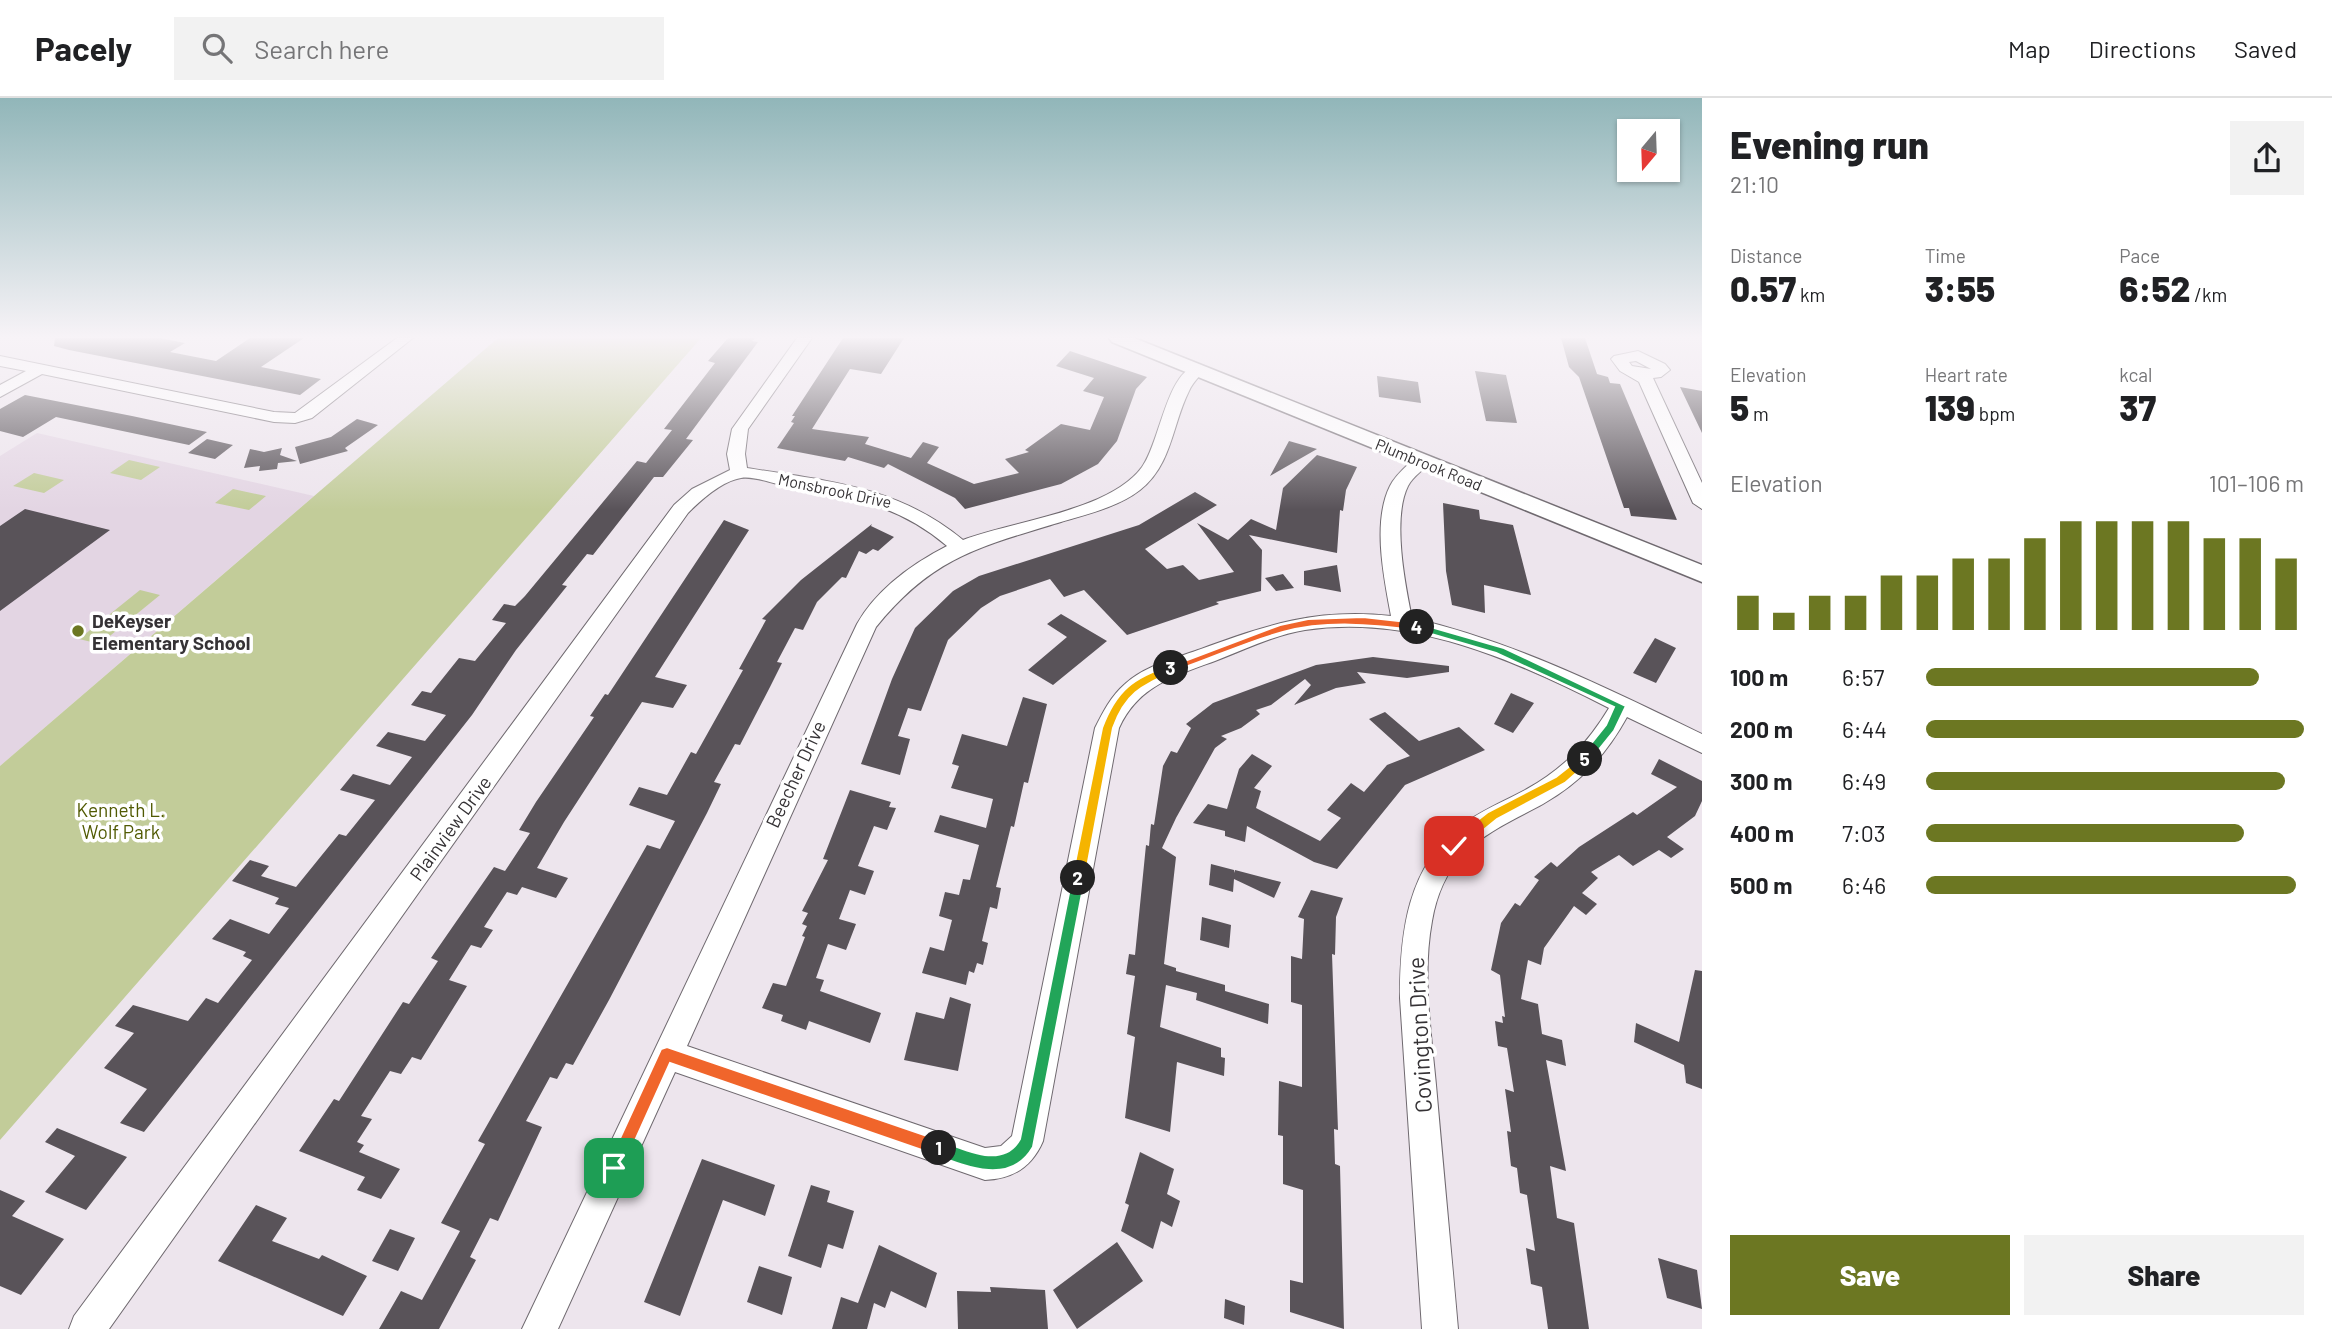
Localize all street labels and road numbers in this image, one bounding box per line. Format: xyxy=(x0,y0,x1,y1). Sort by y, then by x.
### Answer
street label: Plumbrook Road xyxy=(1373,434,1485,494)
street label: Monsbrook Drive xyxy=(777,469,893,511)
street label: Beecher Drive xyxy=(760,717,830,831)
street label: Plainview Drive xyxy=(404,771,496,885)
street label: Covington Drive xyxy=(1401,956,1437,1114)

